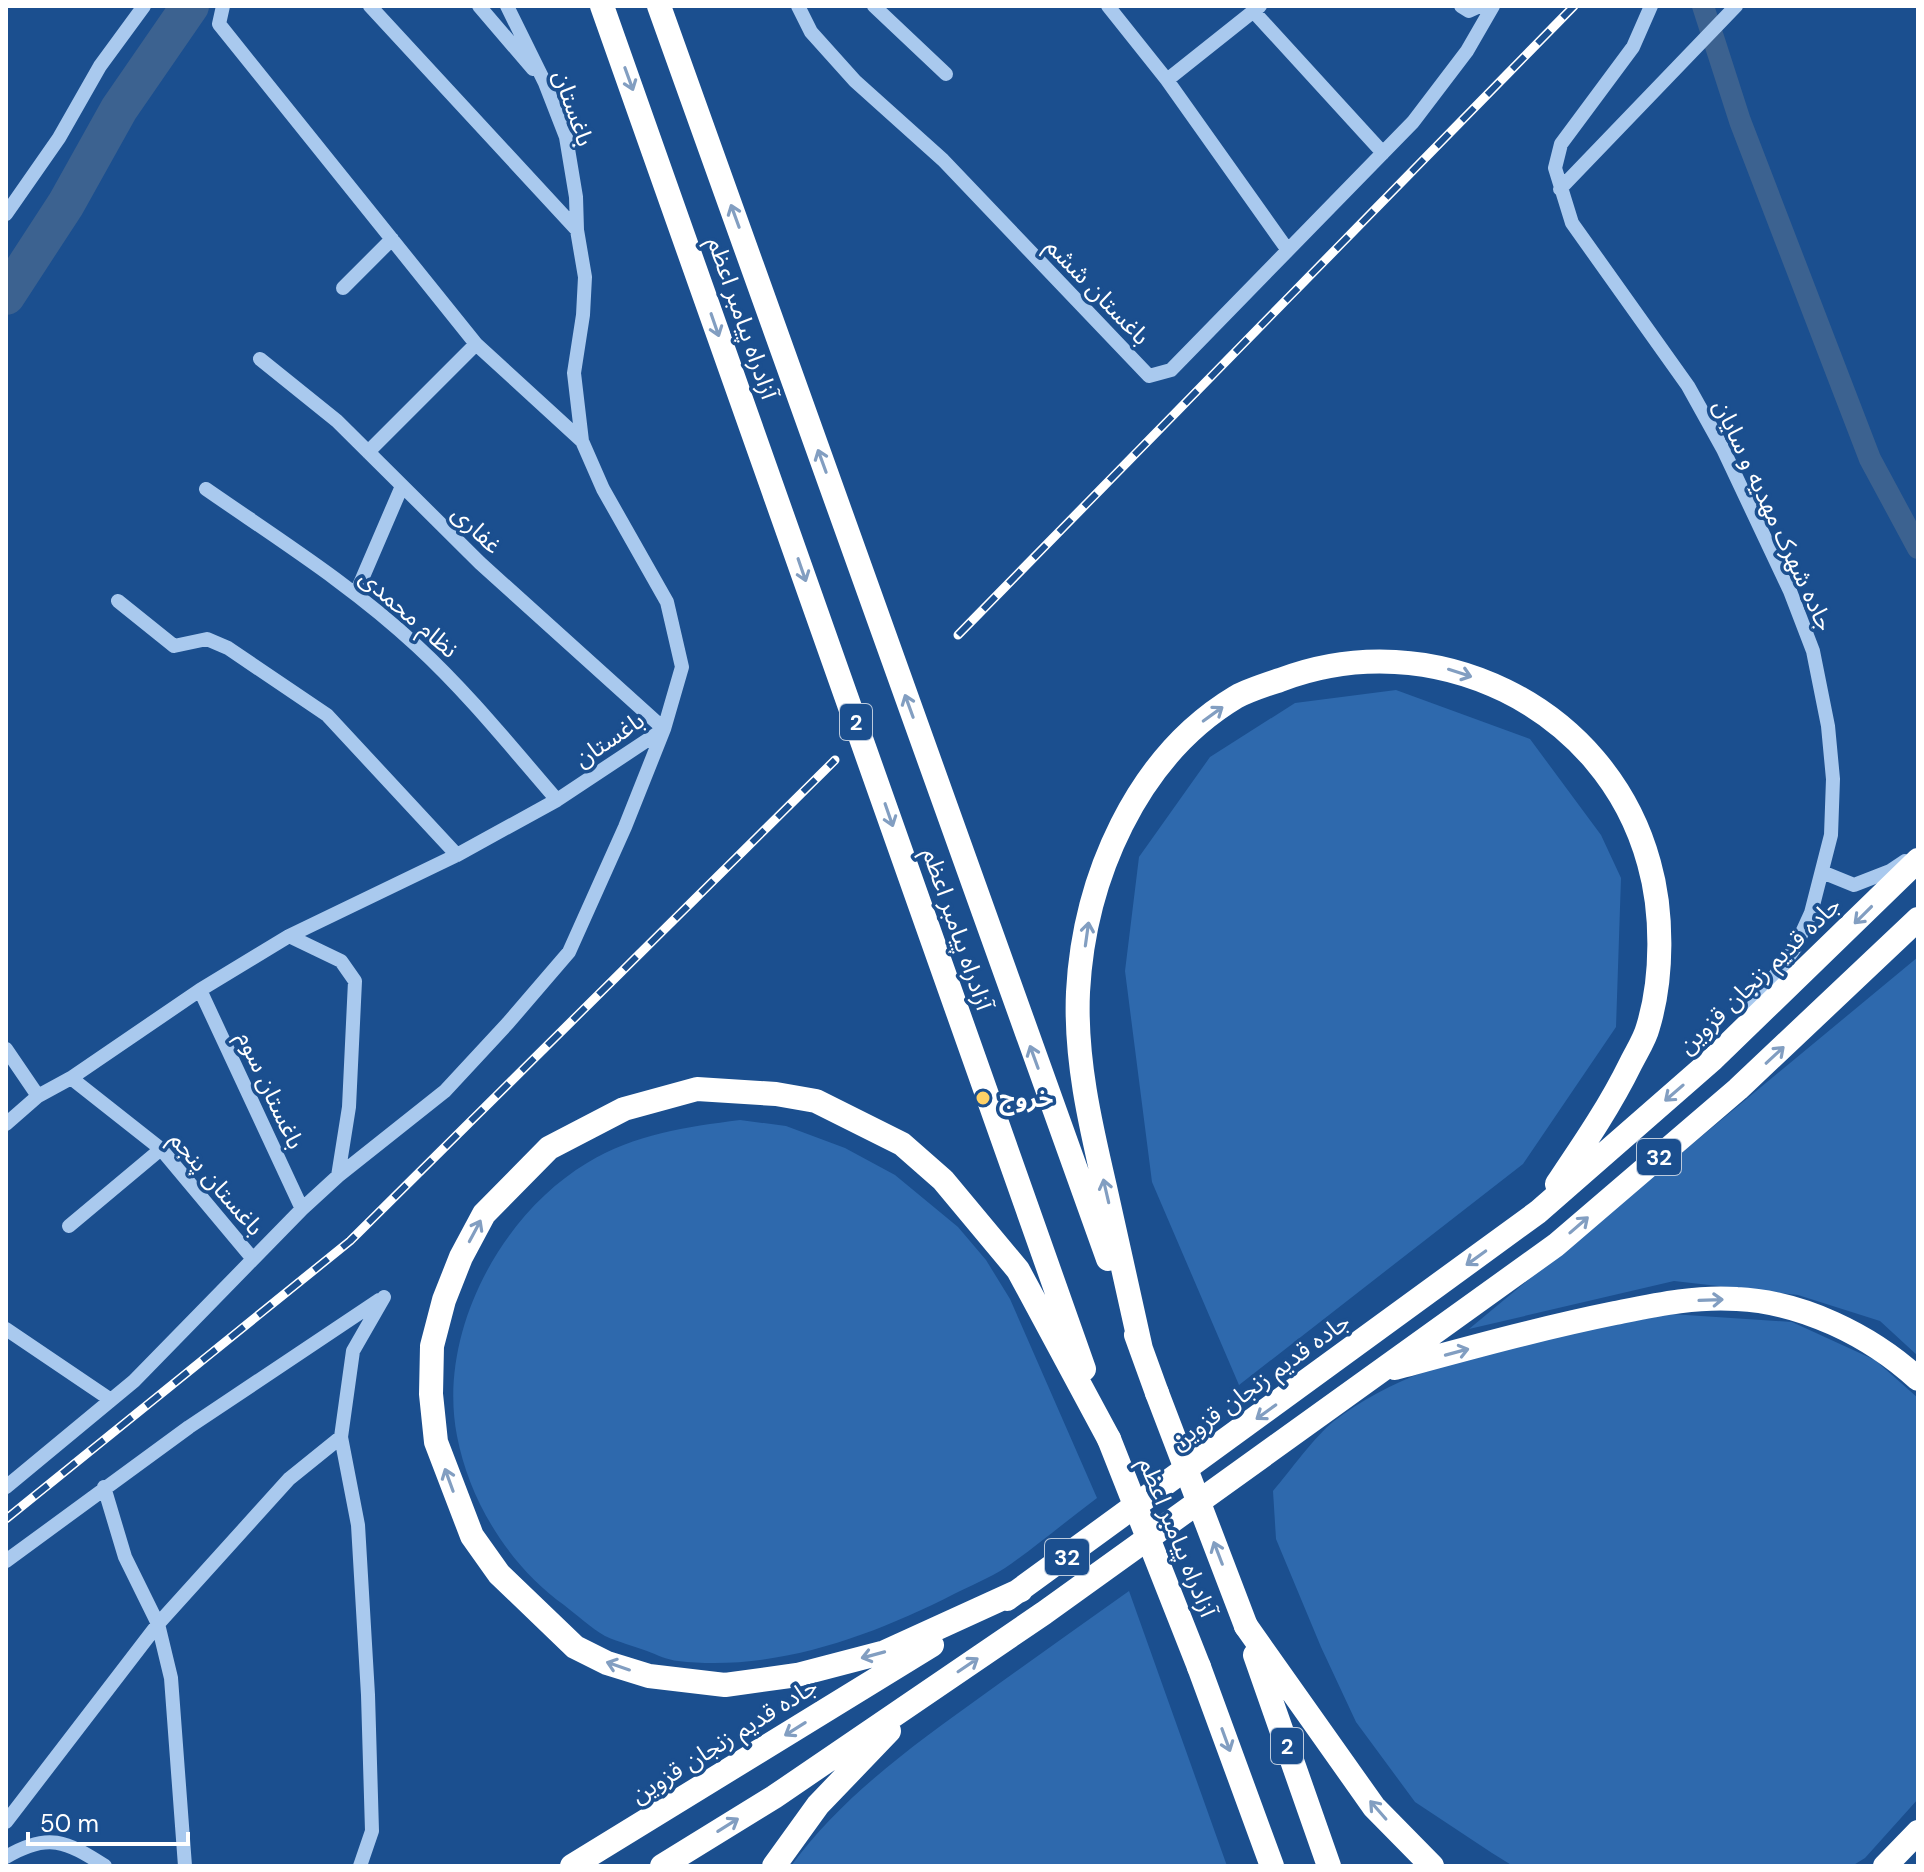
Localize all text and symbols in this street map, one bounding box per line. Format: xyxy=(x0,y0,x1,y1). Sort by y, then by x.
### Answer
street label: باغستان xyxy=(547,66,601,150)
one-way arrow xyxy=(622,67,637,92)
one-way arrow xyxy=(727,204,742,229)
street label: باغستان ششم xyxy=(1038,231,1157,353)
street label: آزادراه پیامبر اعظم xyxy=(699,233,786,405)
one-way arrow xyxy=(709,312,724,337)
street label: جاده شهرک مهدیه و سایان xyxy=(1707,394,1841,636)
one-way arrow xyxy=(814,449,829,474)
street label: غفاری xyxy=(445,498,509,560)
one-way arrow xyxy=(796,557,810,582)
street label: نظام محمدی xyxy=(351,562,465,667)
one-way arrow xyxy=(1447,667,1472,682)
one-way arrow xyxy=(901,694,916,719)
street label: باغستان xyxy=(568,704,650,774)
road number: 2 xyxy=(840,704,872,740)
one-way arrow xyxy=(1202,706,1223,723)
one-way arrow xyxy=(882,802,897,827)
street label: آزادراه پیامبر اعظم xyxy=(914,844,1001,1016)
street label: جاده قدیم زنجان قزوین xyxy=(1671,889,1848,1062)
one-way arrow xyxy=(1854,905,1873,924)
one-way arrow xyxy=(1080,922,1095,947)
street label: باغستان سوم xyxy=(228,1026,312,1155)
one-way arrow xyxy=(1026,1045,1040,1070)
one-way arrow xyxy=(1765,1046,1785,1064)
place label: خروج xyxy=(999,1083,1053,1116)
one-way arrow xyxy=(1664,1084,1684,1102)
marker: خروج xyxy=(974,1089,992,1107)
street label: باغستان پنجم xyxy=(162,1124,271,1243)
road number: 32 xyxy=(1637,1139,1681,1175)
one-way arrow xyxy=(1097,1178,1112,1204)
one-way arrow xyxy=(1568,1216,1589,1234)
one-way arrow xyxy=(468,1219,484,1243)
one-way arrow xyxy=(1465,1250,1487,1267)
one-way arrow xyxy=(1697,1292,1724,1307)
street label: جاده قدیم زنجان قزوین xyxy=(1164,1305,1357,1458)
one-way arrow xyxy=(1443,1343,1469,1358)
one-way arrow xyxy=(1255,1404,1277,1420)
street label: آزادراه پیامبر اعظم xyxy=(1130,1453,1224,1623)
one-way arrow xyxy=(441,1468,455,1493)
road number: 32 xyxy=(1045,1539,1089,1575)
one-way arrow xyxy=(1210,1541,1224,1566)
one-way arrow xyxy=(860,1649,886,1664)
one-way arrow xyxy=(606,1657,631,1672)
one-way arrow xyxy=(956,1657,978,1673)
street label: جاده قدیم زنجان قزوین xyxy=(625,1670,824,1812)
one-way arrow xyxy=(784,1722,807,1738)
one-way arrow xyxy=(1220,1727,1234,1752)
road number: 2 xyxy=(1271,1728,1303,1764)
scale bar xyxy=(28,1796,188,1846)
one-way arrow xyxy=(1369,1800,1387,1820)
text: 50 m xyxy=(40,1808,99,1839)
one-way arrow xyxy=(717,1817,739,1833)

